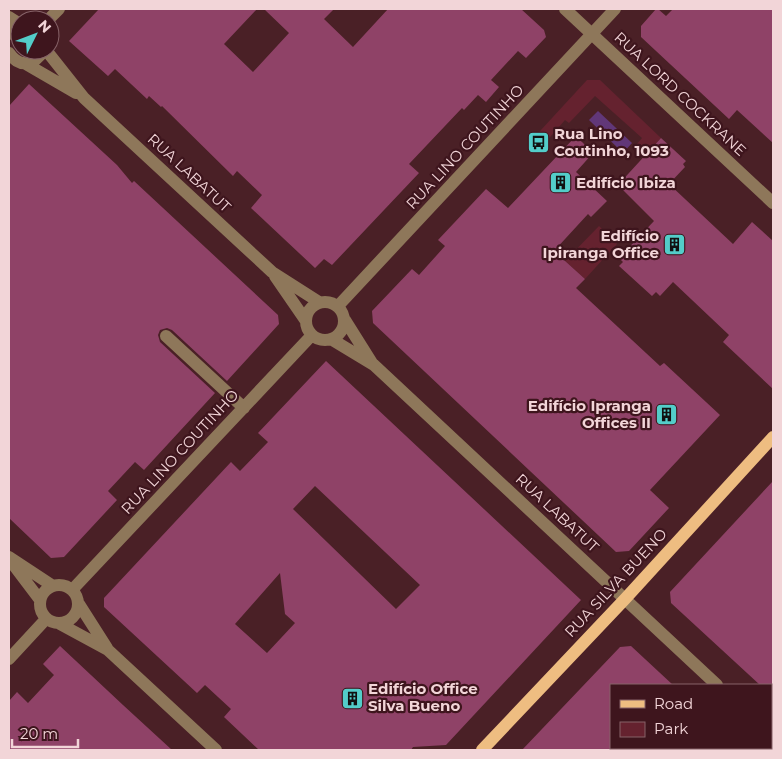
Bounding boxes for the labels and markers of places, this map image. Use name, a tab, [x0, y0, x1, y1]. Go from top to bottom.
place label: Rua Lino Coutinho, 1093	[554, 124, 669, 160]
bus stop icon: Rua Lino Coutinho, 1093	[526, 131, 550, 155]
building icon: Edifício Ibiza	[548, 171, 572, 195]
place label: Edifício Ibiza	[576, 173, 676, 192]
place label: Edifício Ipiranga Office	[543, 226, 659, 262]
building icon: Edifício Ipiranga Office	[663, 233, 687, 257]
place label: Edifício Ipranga Offices II	[528, 396, 651, 432]
building icon: Edifício Ipranga Offices II	[655, 403, 679, 427]
place label: Edifício Office Silva Bueno	[368, 679, 478, 715]
building icon: Edifício Office Silva Bueno	[340, 686, 364, 710]

